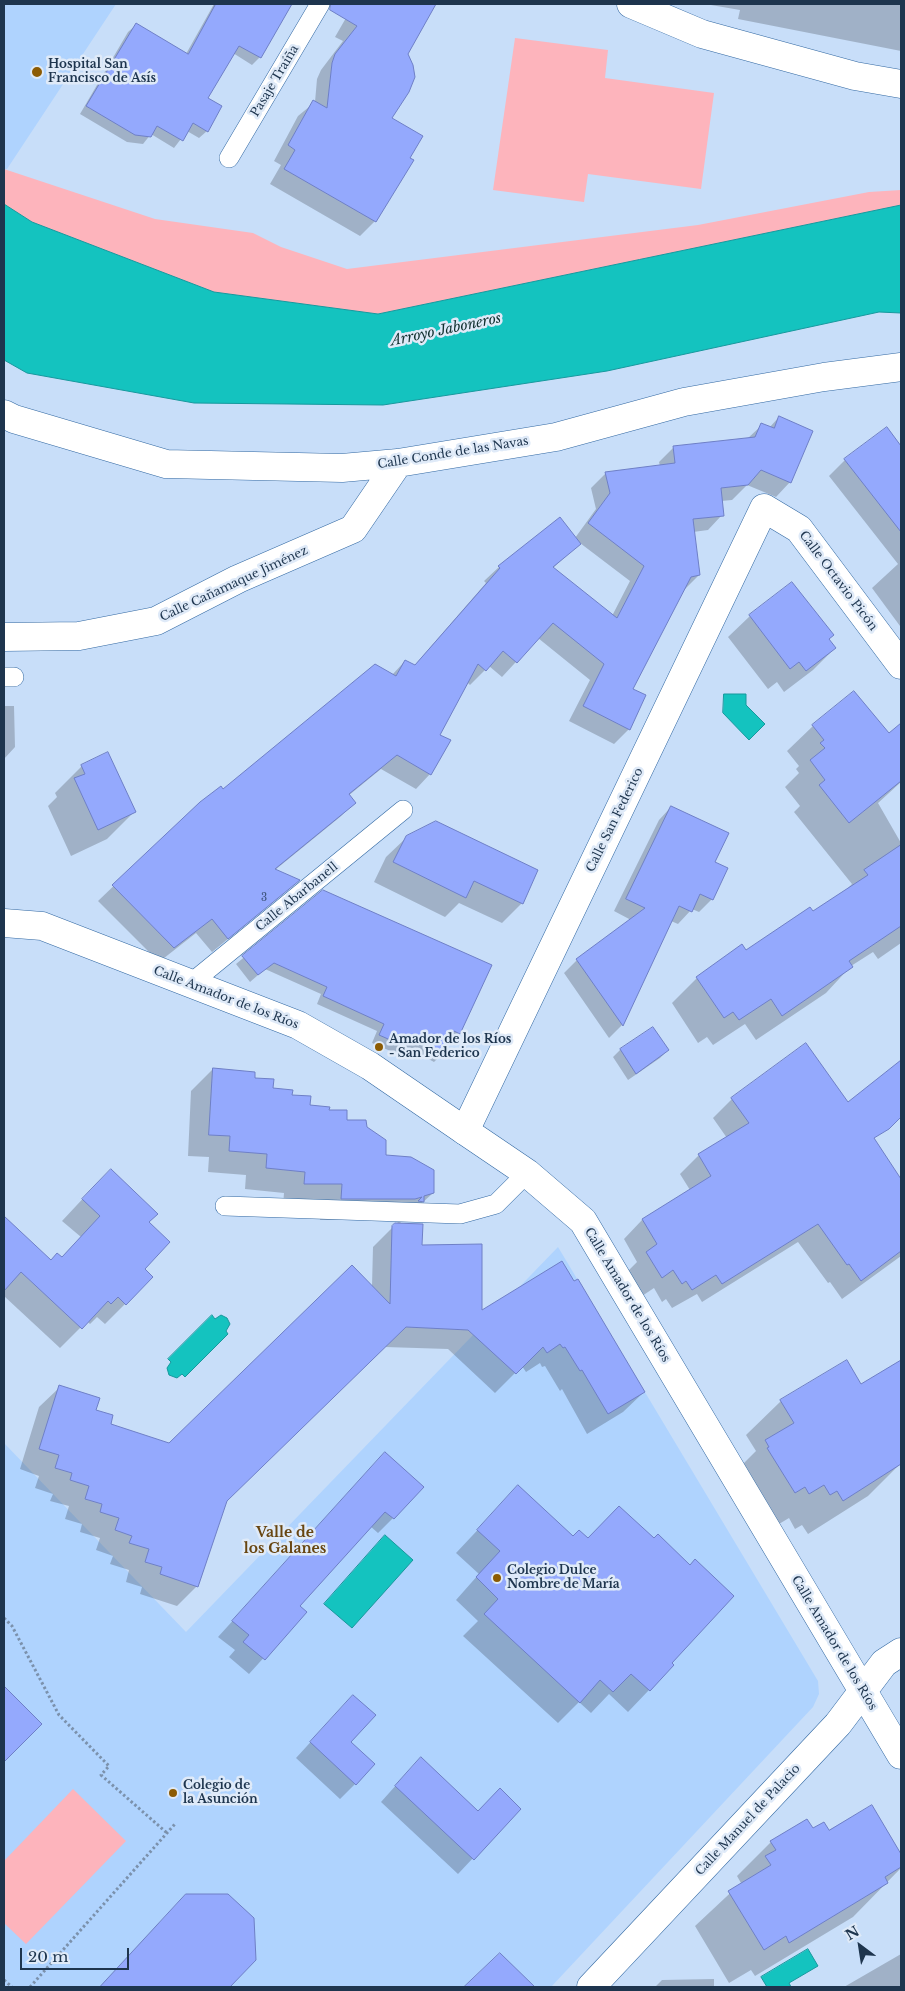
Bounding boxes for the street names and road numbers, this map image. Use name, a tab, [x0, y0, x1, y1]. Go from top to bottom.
street label: Pasaje Traíña	[248, 43, 302, 119]
street label: Calle Conde de las Navas	[377, 434, 529, 472]
street label: Calle Octavio Picón	[796, 528, 880, 634]
street label: Calle Cañamaque Jiménez	[158, 543, 310, 625]
street label: Calle San Federico	[584, 766, 646, 874]
street label: Calle Abarbanell	[253, 860, 341, 934]
street label: Calle Amador de los Ríos	[151, 964, 301, 1032]
street label: Calle Amador de los Ríos	[581, 1225, 673, 1365]
street label: Calle Amador de los Ríos	[788, 1573, 880, 1713]
street label: Calle Manuel de Palacio	[693, 1761, 803, 1879]

